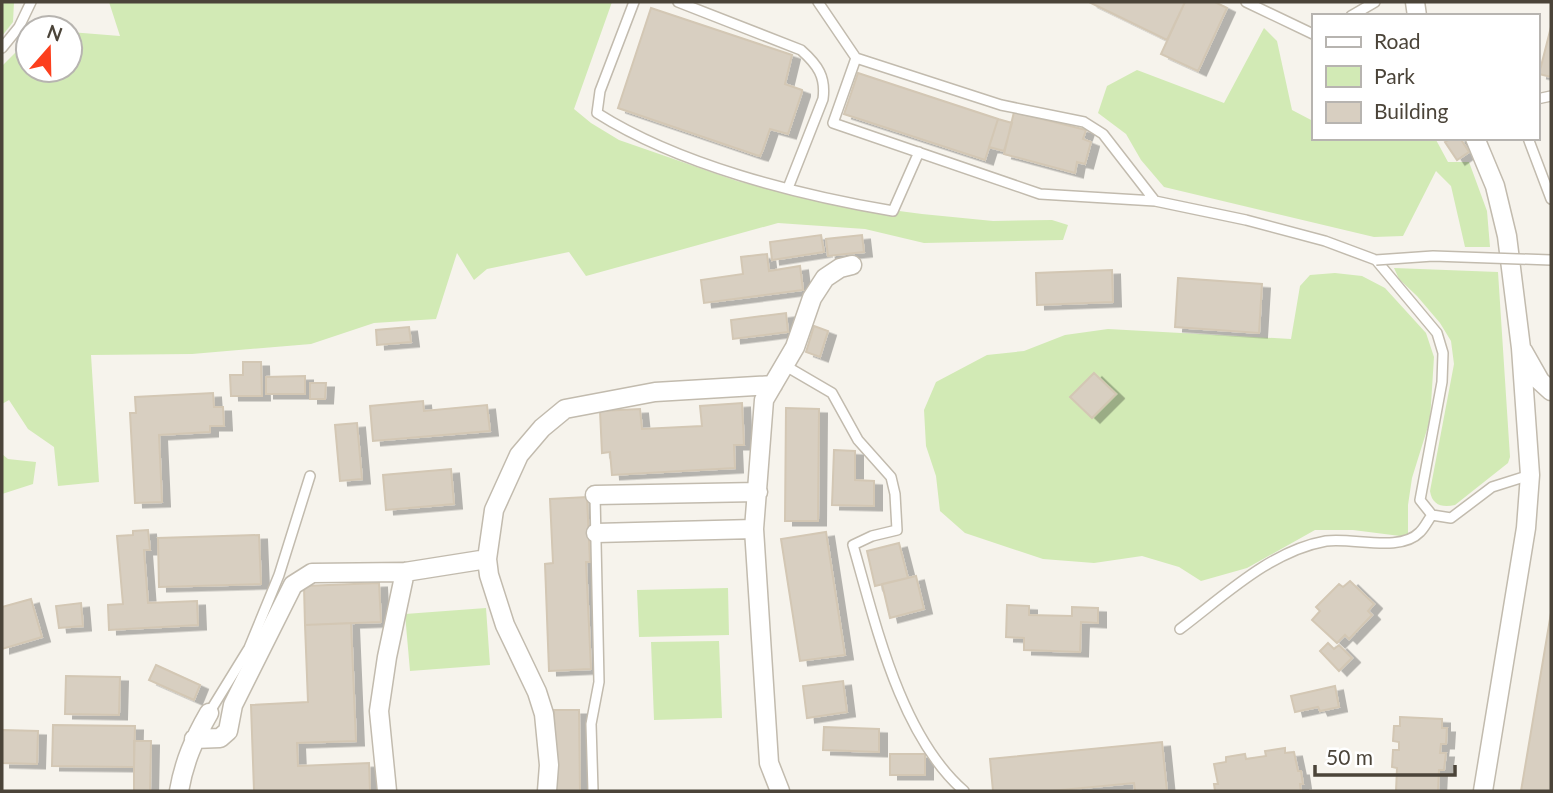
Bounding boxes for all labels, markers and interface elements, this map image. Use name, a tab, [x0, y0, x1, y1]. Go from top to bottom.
north arrow	[14, 14, 84, 84]
legend	[1312, 14, 1539, 140]
text: N	[44, 19, 66, 46]
text: Road	[1374, 28, 1421, 53]
text: Park	[1374, 63, 1415, 88]
text: Building	[1374, 98, 1449, 123]
scale bar	[1315, 734, 1455, 778]
text: 50 m	[1326, 744, 1373, 769]

